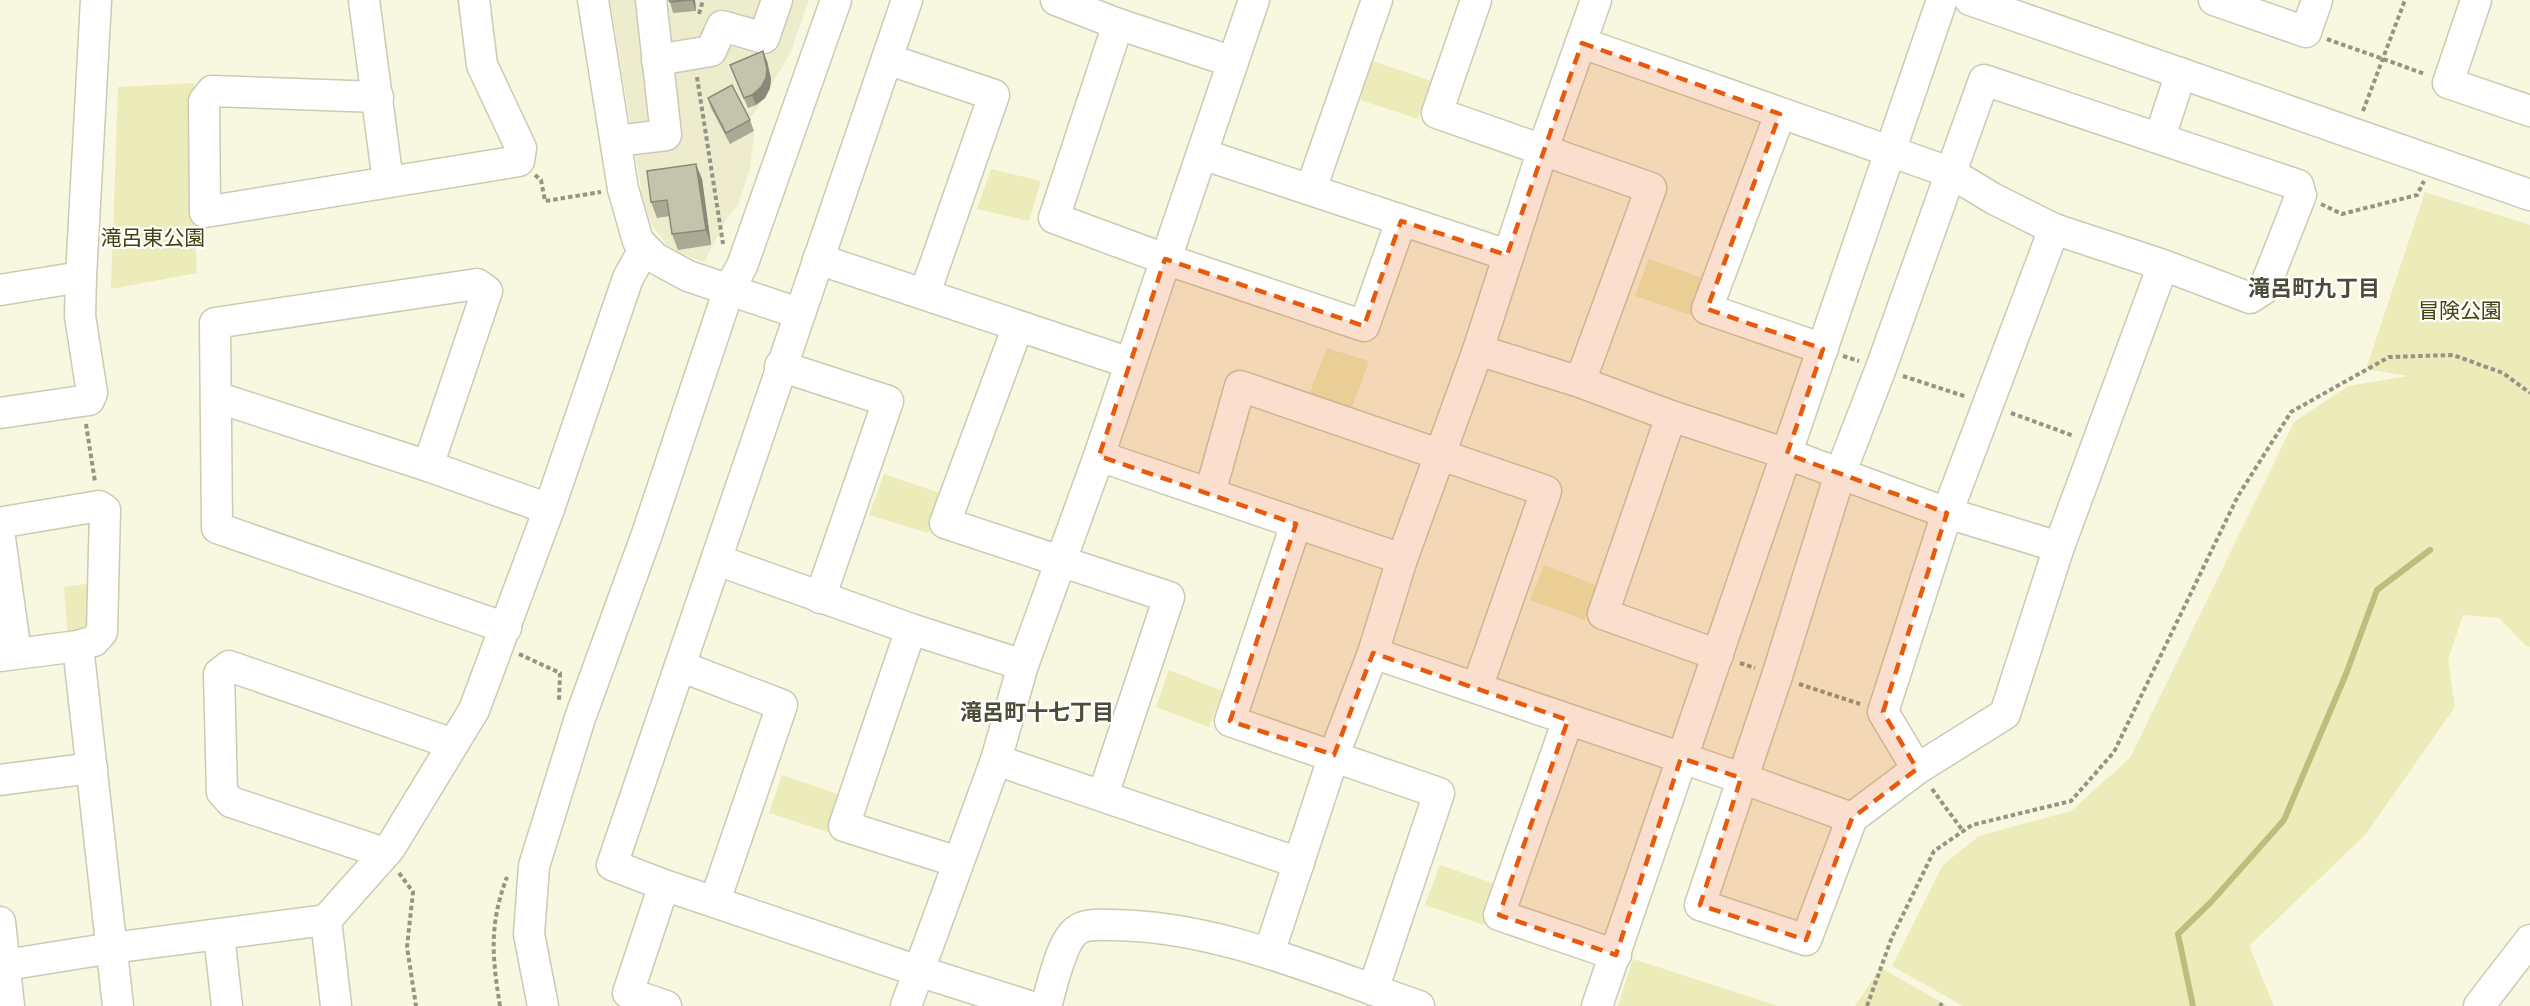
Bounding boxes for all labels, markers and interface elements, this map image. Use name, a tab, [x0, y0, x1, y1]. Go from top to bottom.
park label: 滝呂東公園	[101, 225, 206, 250]
district label: 滝呂町九丁目	[2248, 275, 2380, 301]
park label: 冒険公園	[2418, 298, 2502, 323]
district label: 滝呂町十七丁目	[960, 699, 1114, 725]

